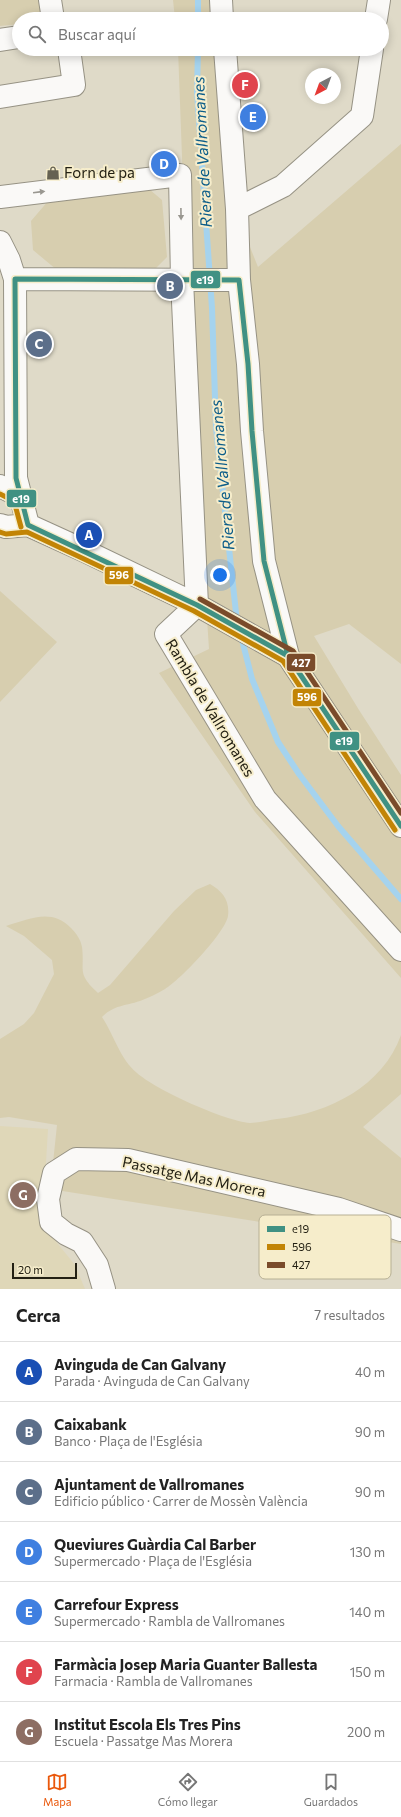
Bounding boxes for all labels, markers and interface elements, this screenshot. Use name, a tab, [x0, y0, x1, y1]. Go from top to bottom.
search box	[12, 12, 389, 56]
icon: search	[26, 23, 48, 45]
text: Buscar aquí	[58, 25, 136, 43]
north arrow	[305, 68, 341, 104]
pin: F	[232, 70, 258, 100]
water label: Riera de Vallromanes	[188, 76, 215, 228]
pin: E	[240, 102, 266, 132]
pin: D	[151, 149, 177, 179]
place label: Forn de pa	[64, 163, 135, 181]
shop icon: Forn de pa	[45, 165, 61, 181]
one-way arrow	[33, 189, 45, 195]
one-way arrow	[177, 208, 184, 220]
line badge: e19	[190, 270, 221, 289]
pin: B	[157, 271, 183, 301]
text: e19	[196, 273, 214, 286]
pin: C	[26, 329, 52, 359]
water label: Riera de Vallromanes	[205, 399, 238, 551]
line badge: e19	[6, 489, 37, 508]
text: e19	[12, 492, 30, 505]
pin: A	[76, 520, 102, 550]
your location	[210, 565, 230, 585]
line badge: 596	[104, 566, 134, 585]
text: 596	[109, 568, 129, 581]
street label: Rambla de Vallromanes	[163, 635, 259, 780]
line badge: 427	[286, 653, 316, 672]
text: 427	[292, 656, 310, 669]
line badge: 596	[292, 688, 322, 707]
text: 596	[297, 690, 317, 703]
line badge: e19	[329, 731, 360, 751]
text: e19	[335, 734, 353, 747]
street label: Passatge Mas Morera	[121, 1152, 267, 1200]
pin: G	[10, 1180, 36, 1210]
legend	[259, 1215, 391, 1279]
text: e19	[292, 1222, 310, 1235]
text: 596	[292, 1240, 312, 1253]
text: 427	[292, 1258, 311, 1271]
scale bar	[12, 1261, 77, 1280]
text: 20 m	[18, 1263, 43, 1276]
text: Cerca	[16, 1305, 61, 1326]
text: 7 resultados	[314, 1307, 385, 1323]
text: Avinguda de Can Galvany	[54, 1355, 226, 1373]
text: A	[24, 1364, 34, 1380]
text: 40 m	[355, 1364, 385, 1380]
text: Parada · Avinguda de Can Galvany	[54, 1373, 250, 1389]
text: Caixabank	[54, 1415, 127, 1433]
text: B	[25, 1424, 33, 1440]
text: 90 m	[355, 1424, 385, 1440]
text: Banco · Plaça de l'Església	[54, 1433, 203, 1449]
text: Ajuntament de Vallromanes	[54, 1475, 244, 1493]
text: C	[25, 1484, 33, 1500]
text: 90 m	[355, 1484, 385, 1500]
text: Edificio público · Carrer de Mossèn València	[54, 1493, 308, 1509]
text: Queviures Guàrdia Cal Barber	[54, 1535, 256, 1553]
text: D	[24, 1544, 34, 1560]
text: 130 m	[350, 1544, 385, 1560]
text: Supermercado · Plaça de l'Església	[54, 1553, 252, 1569]
text: Carrefour Express	[54, 1595, 179, 1613]
text: E	[25, 1604, 33, 1620]
text: 140 m	[349, 1604, 385, 1620]
text: Supermercado · Rambla de Vallromanes	[54, 1613, 285, 1629]
text: Farmàcia Josep Maria Guanter Ballesta	[54, 1655, 318, 1673]
text: F	[25, 1664, 33, 1680]
text: 150 m	[350, 1664, 385, 1680]
text: Farmacia · Rambla de Vallromanes	[54, 1673, 253, 1689]
text: Institut Escola Els Tres Pins	[54, 1715, 241, 1733]
text: G	[24, 1724, 34, 1740]
text: 200 m	[347, 1724, 385, 1740]
text: Escuela · Passatge Mas Morera	[54, 1733, 233, 1749]
tab: Mapa	[43, 1771, 72, 1808]
tab: Cómo llegar	[158, 1771, 218, 1808]
tab: Guardados	[304, 1771, 358, 1808]

